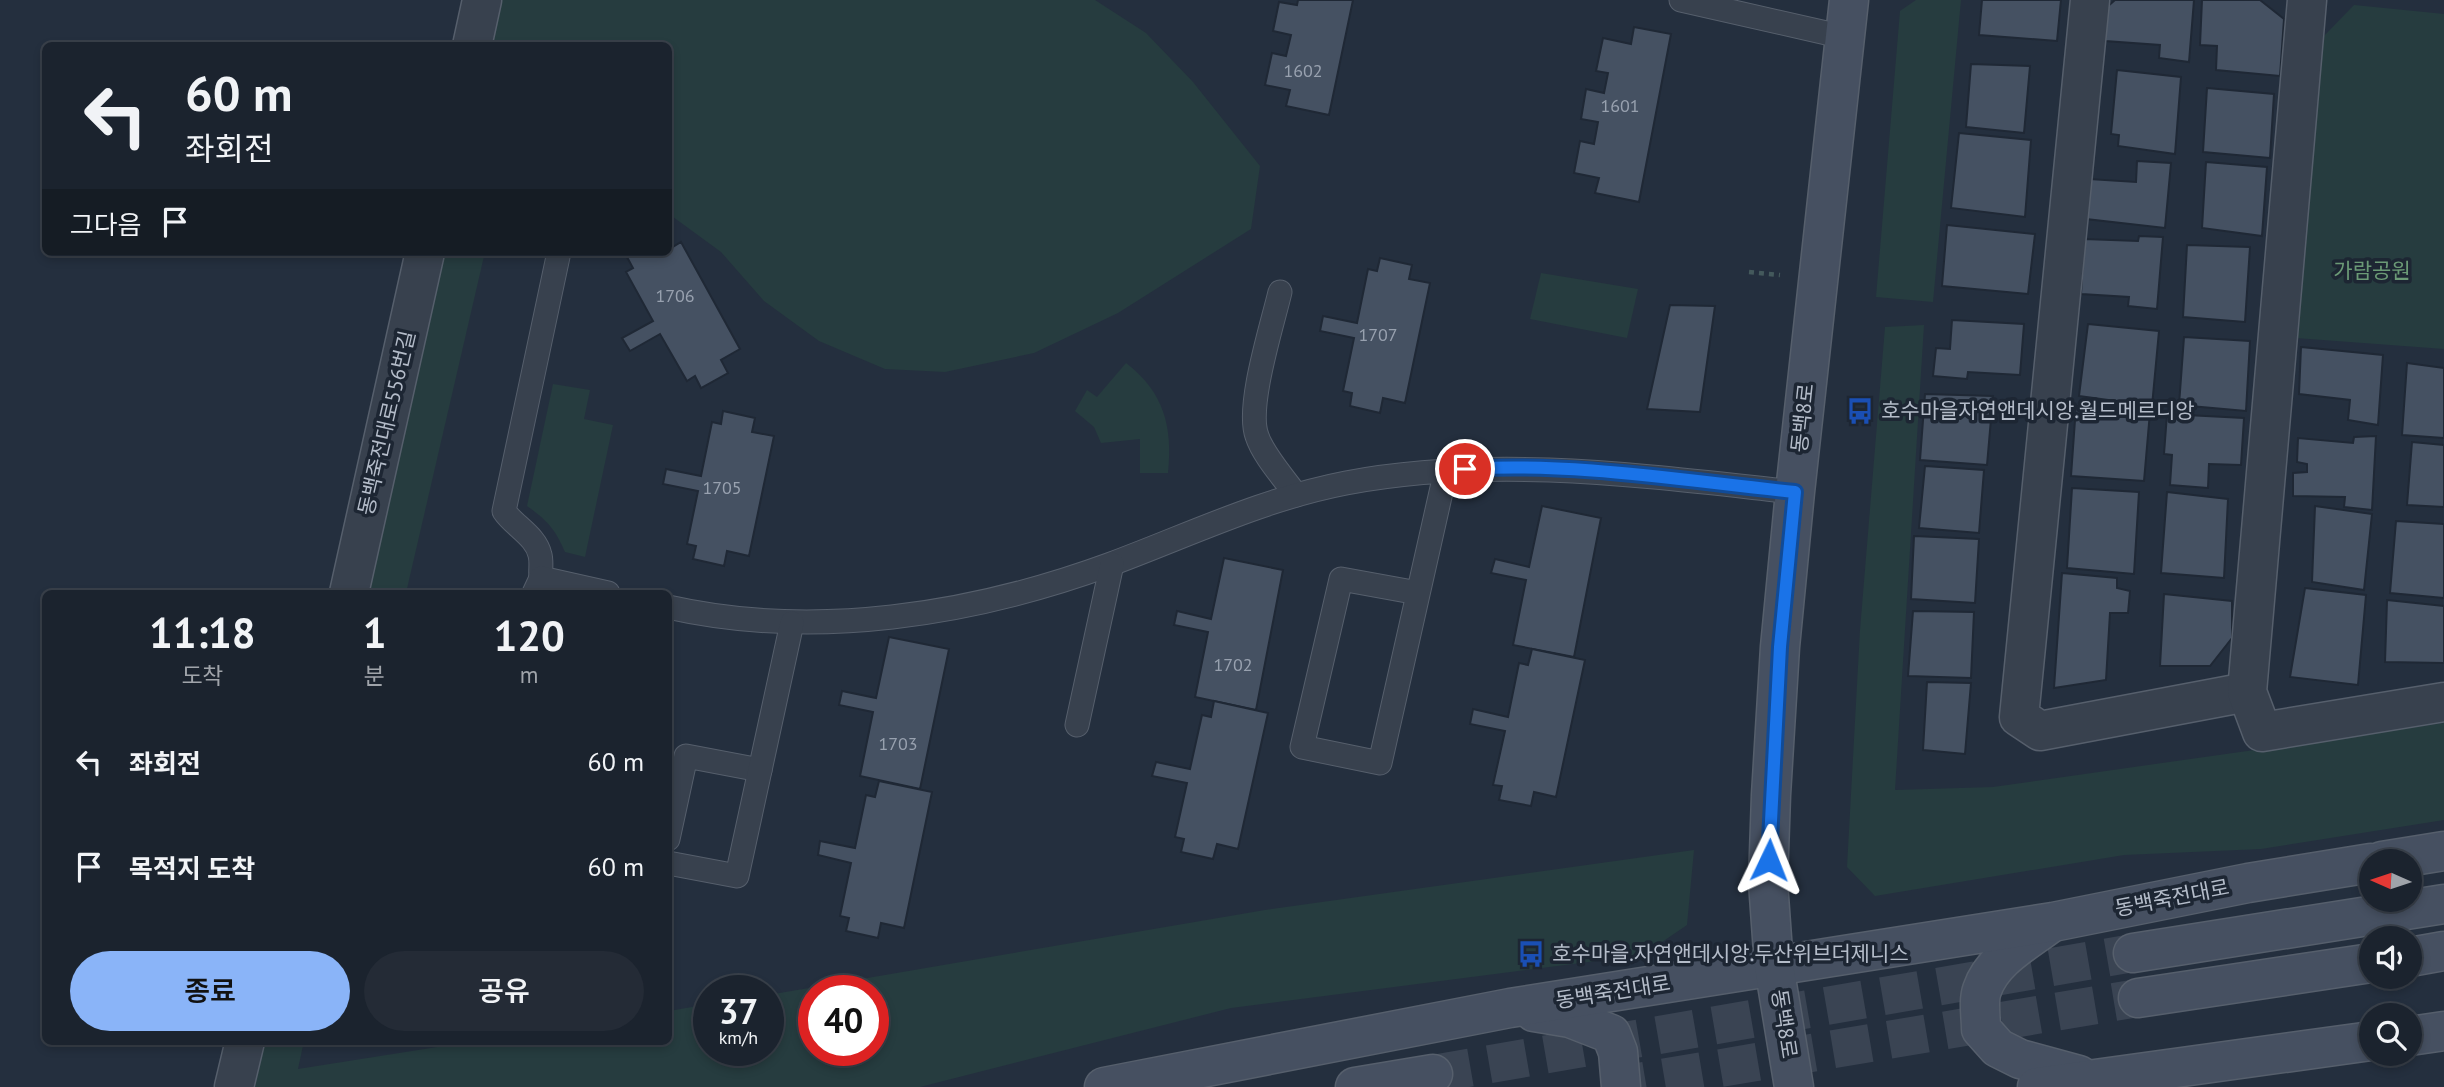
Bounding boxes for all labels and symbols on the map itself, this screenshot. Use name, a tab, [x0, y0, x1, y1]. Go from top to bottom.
house number: 1602	[1283, 59, 1323, 82]
house number: 1601	[1600, 94, 1640, 117]
park label: 가람공원	[2333, 257, 2411, 284]
house number: 1706	[655, 284, 695, 307]
house number: 1707	[1358, 323, 1398, 346]
street label: 동백죽전대로556번길	[352, 328, 421, 518]
street label: 동백8로	[1785, 382, 1820, 454]
bus stop icon: 호수마을자연앤데시앙.월드메르디앙	[1845, 396, 1875, 426]
place label: 호수마을자연앤데시앙.월드메르디앙	[1881, 397, 2195, 424]
pin	[1435, 439, 1495, 499]
house number: 1705	[702, 476, 742, 499]
house number: 1702	[1213, 653, 1253, 676]
house number: 1703	[878, 732, 918, 755]
position arrow	[1732, 823, 1806, 897]
north arrow	[2359, 849, 2422, 912]
street label: 동백죽전대로	[2112, 873, 2231, 922]
bus stop icon: 호수마을.자연앤데시앙.두산위브더제니스	[1516, 939, 1546, 969]
place label: 호수마을.자연앤데시앙.두산위브더제니스	[1552, 940, 1909, 967]
street label: 동백죽전대로	[1554, 969, 1672, 1014]
speed limit sign: 40	[798, 975, 889, 1066]
street label: 동백8로	[1766, 988, 1803, 1060]

